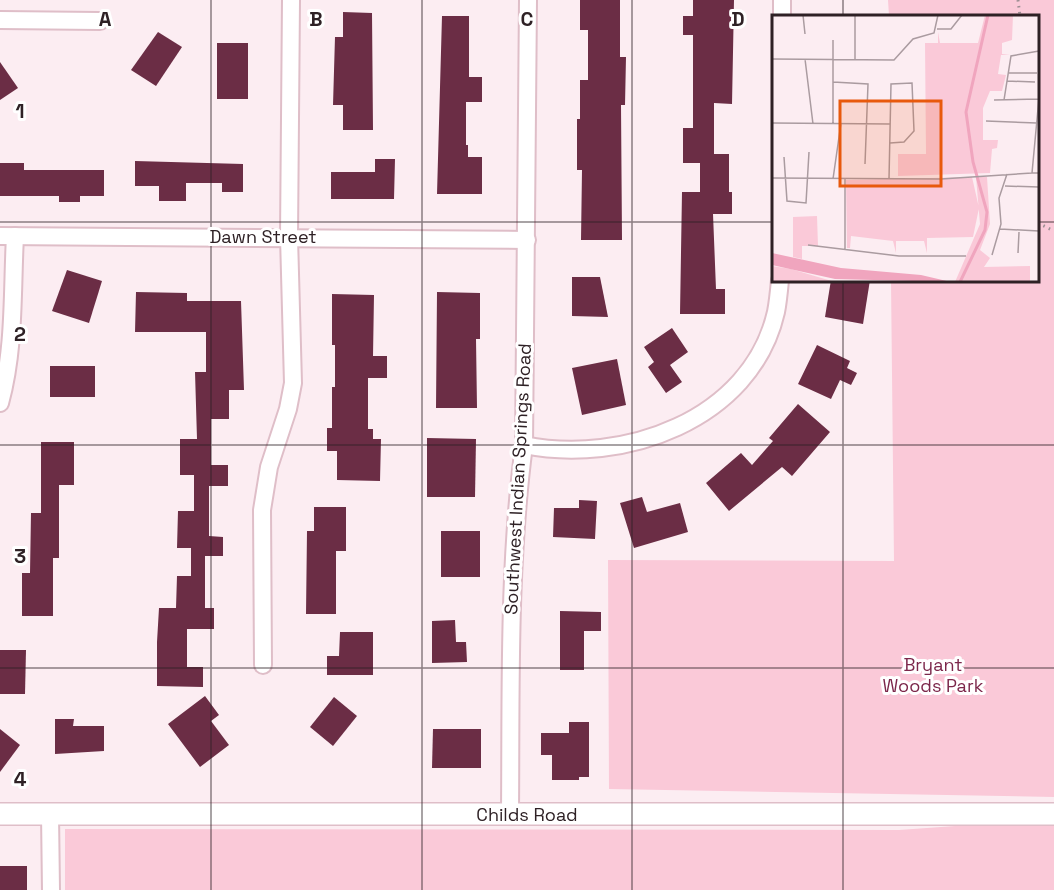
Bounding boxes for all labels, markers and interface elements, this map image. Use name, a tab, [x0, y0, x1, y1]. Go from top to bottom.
text: A	[99, 6, 112, 32]
text: B	[309, 6, 323, 32]
text: C	[521, 6, 534, 32]
text: D	[731, 6, 745, 32]
inset map	[772, 15, 1039, 282]
text: 1	[15, 98, 25, 124]
street label: Dawn Street	[209, 225, 317, 248]
text: 2	[14, 321, 26, 347]
street label: Southwest Indian Springs Road	[499, 343, 536, 615]
text: 3	[14, 543, 26, 569]
park label: Bryant Woods Park	[883, 653, 984, 697]
text: 4	[14, 766, 27, 792]
street label: Childs Road	[476, 803, 578, 826]

